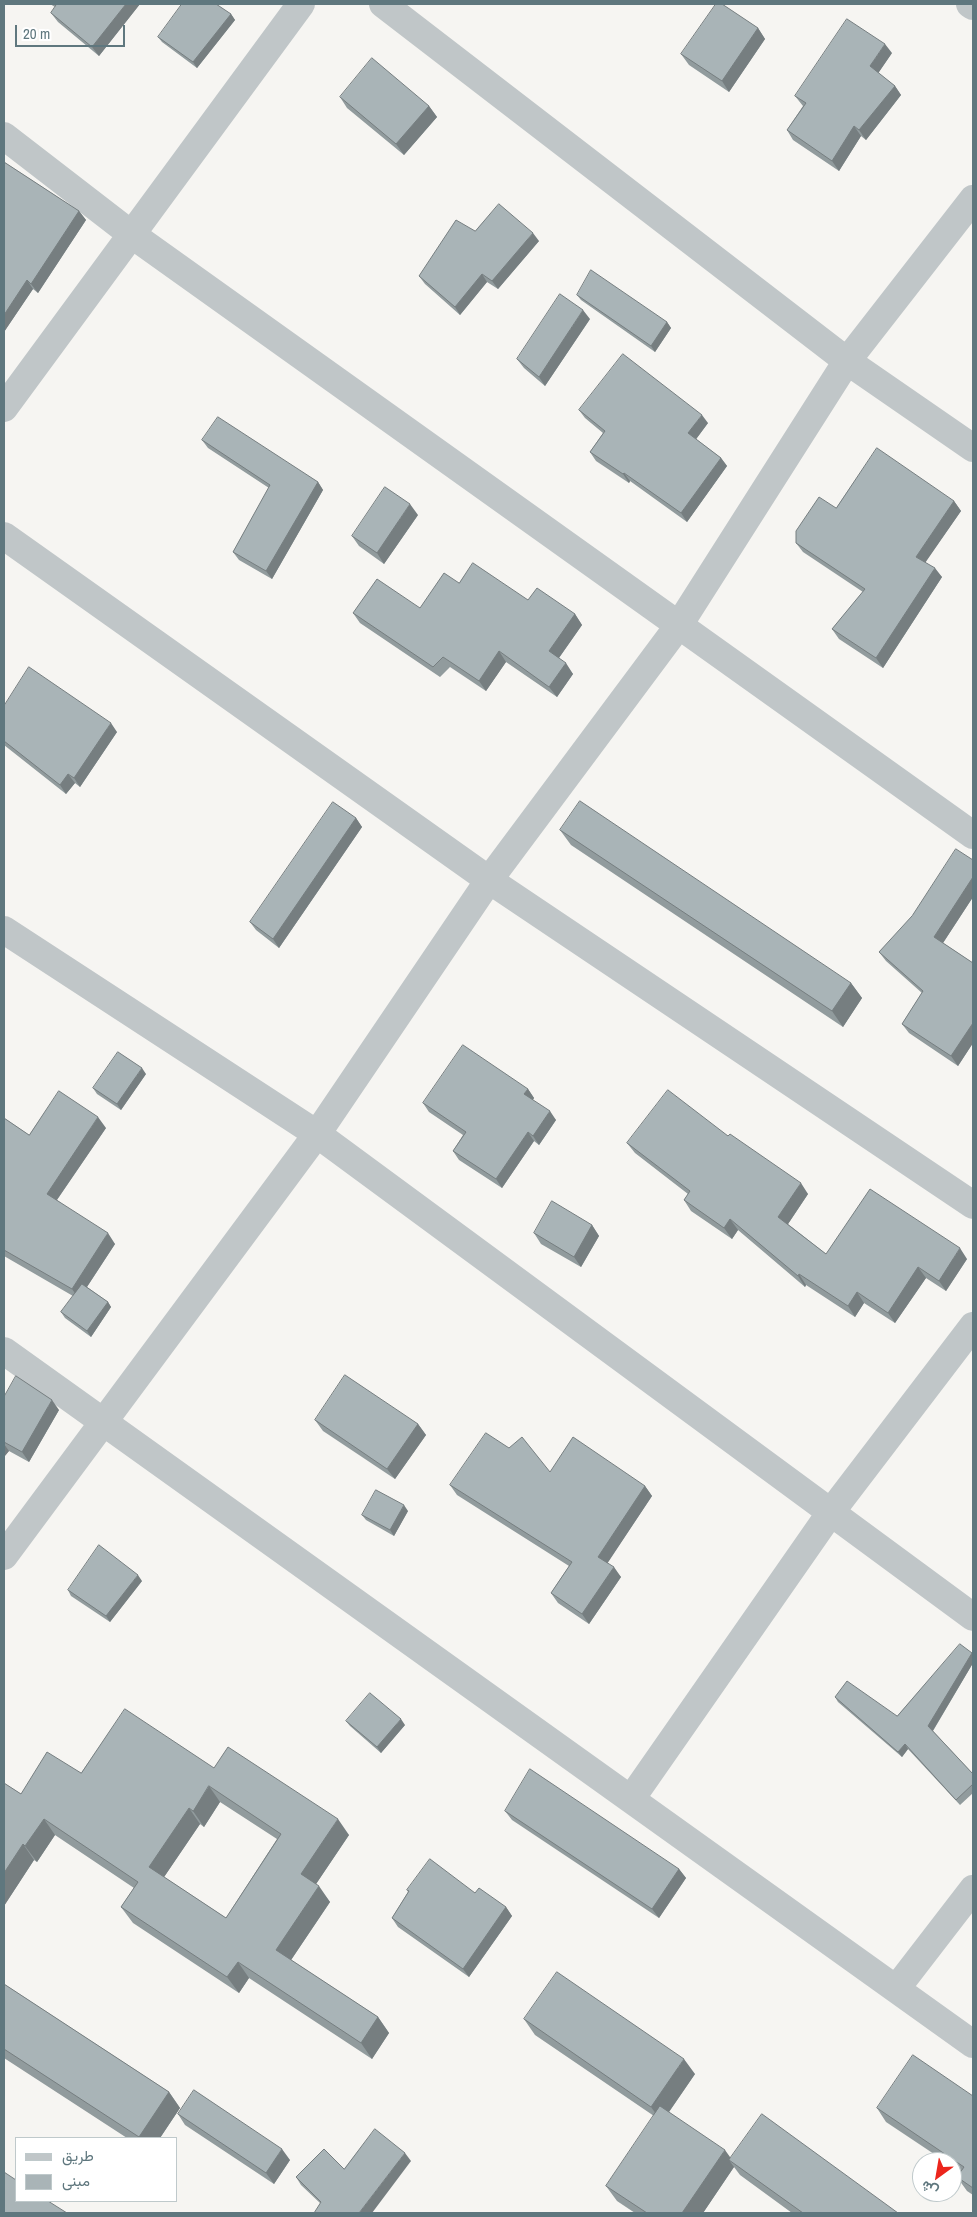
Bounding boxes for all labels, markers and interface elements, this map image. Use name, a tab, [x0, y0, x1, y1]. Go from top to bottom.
scale bar	[18, 15, 128, 47]
text: 20 m	[23, 23, 50, 44]
legend	[15, 2137, 178, 2202]
text: طريق	[62, 2145, 94, 2166]
north arrow	[912, 2152, 962, 2202]
text: مبنى	[62, 2170, 90, 2191]
text: ش	[918, 2177, 941, 2201]

